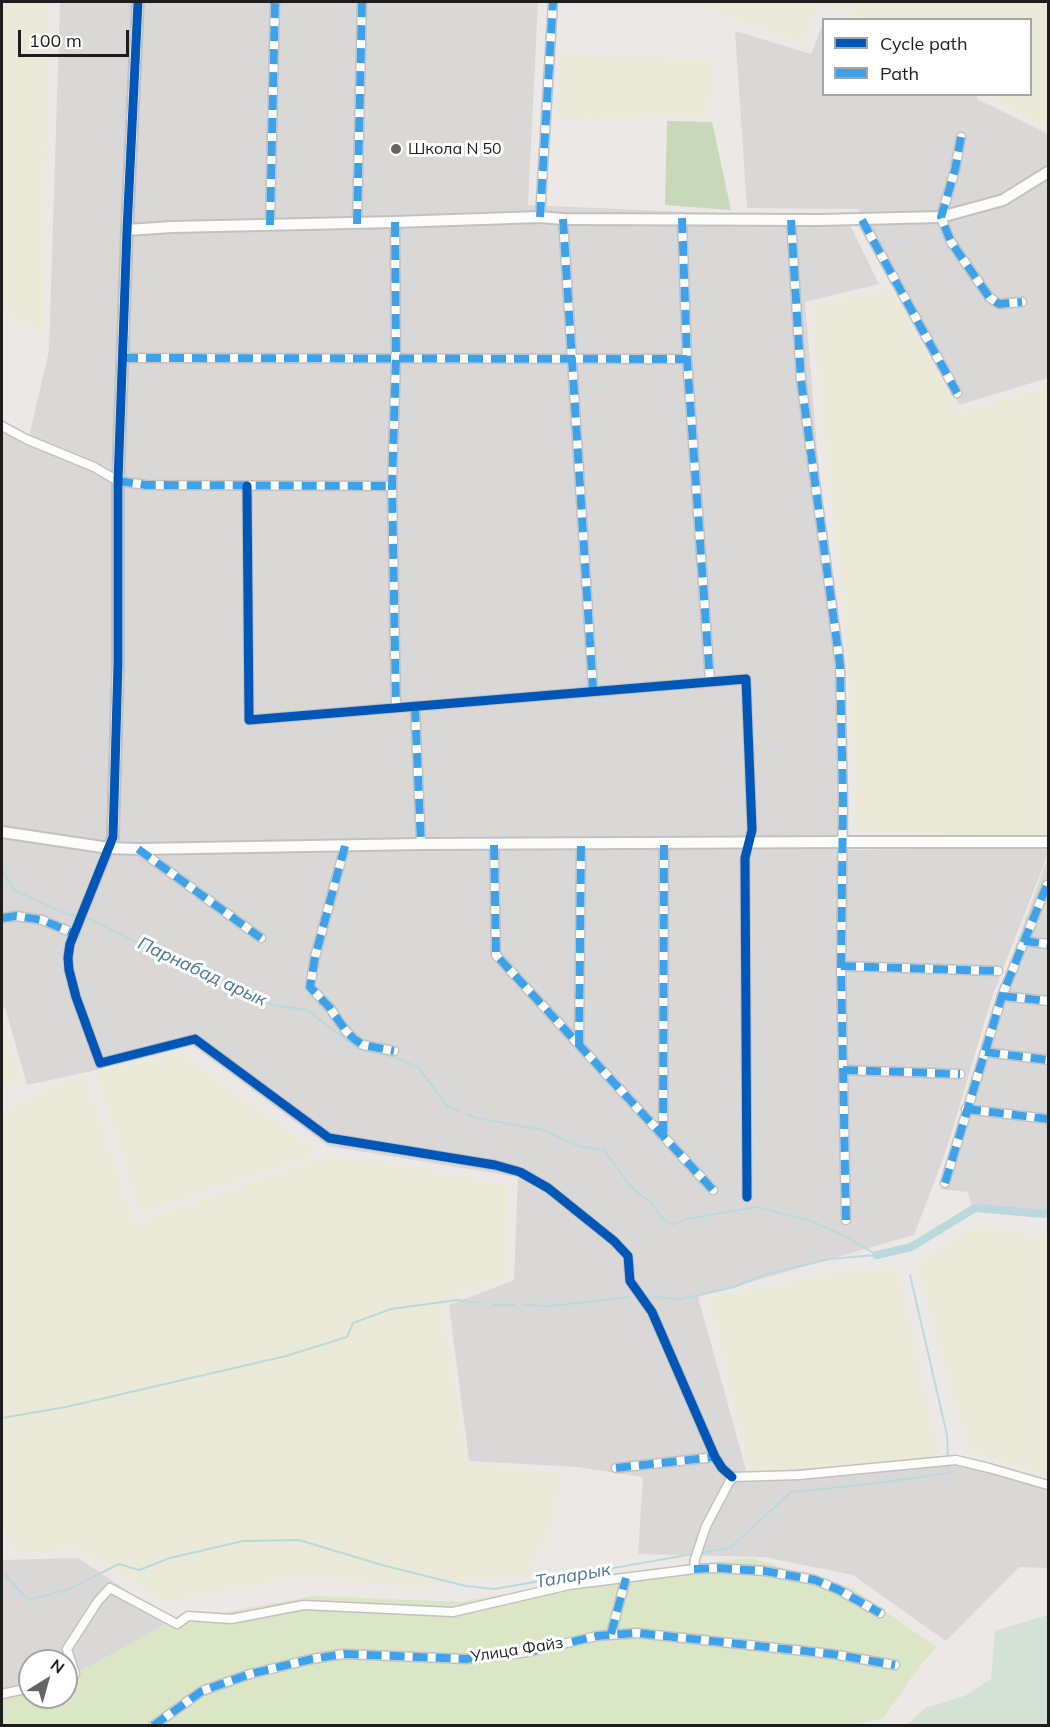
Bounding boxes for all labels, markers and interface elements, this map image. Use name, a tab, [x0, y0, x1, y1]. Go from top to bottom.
scale bar	[21, 18, 132, 56]
legend	[822, 18, 1032, 96]
text: 100 m	[29, 29, 82, 52]
text: Cycle path	[880, 32, 967, 55]
text: Path	[880, 62, 919, 85]
place label: Школа N 50	[408, 139, 502, 159]
marker: Школа N 50	[389, 142, 403, 156]
water label: Парнабад арык	[134, 933, 270, 1011]
water label: Таларык	[534, 1559, 612, 1593]
street label: Улица Файз	[469, 1633, 565, 1667]
north arrow	[18, 1649, 78, 1709]
text: N	[47, 1655, 68, 1678]

